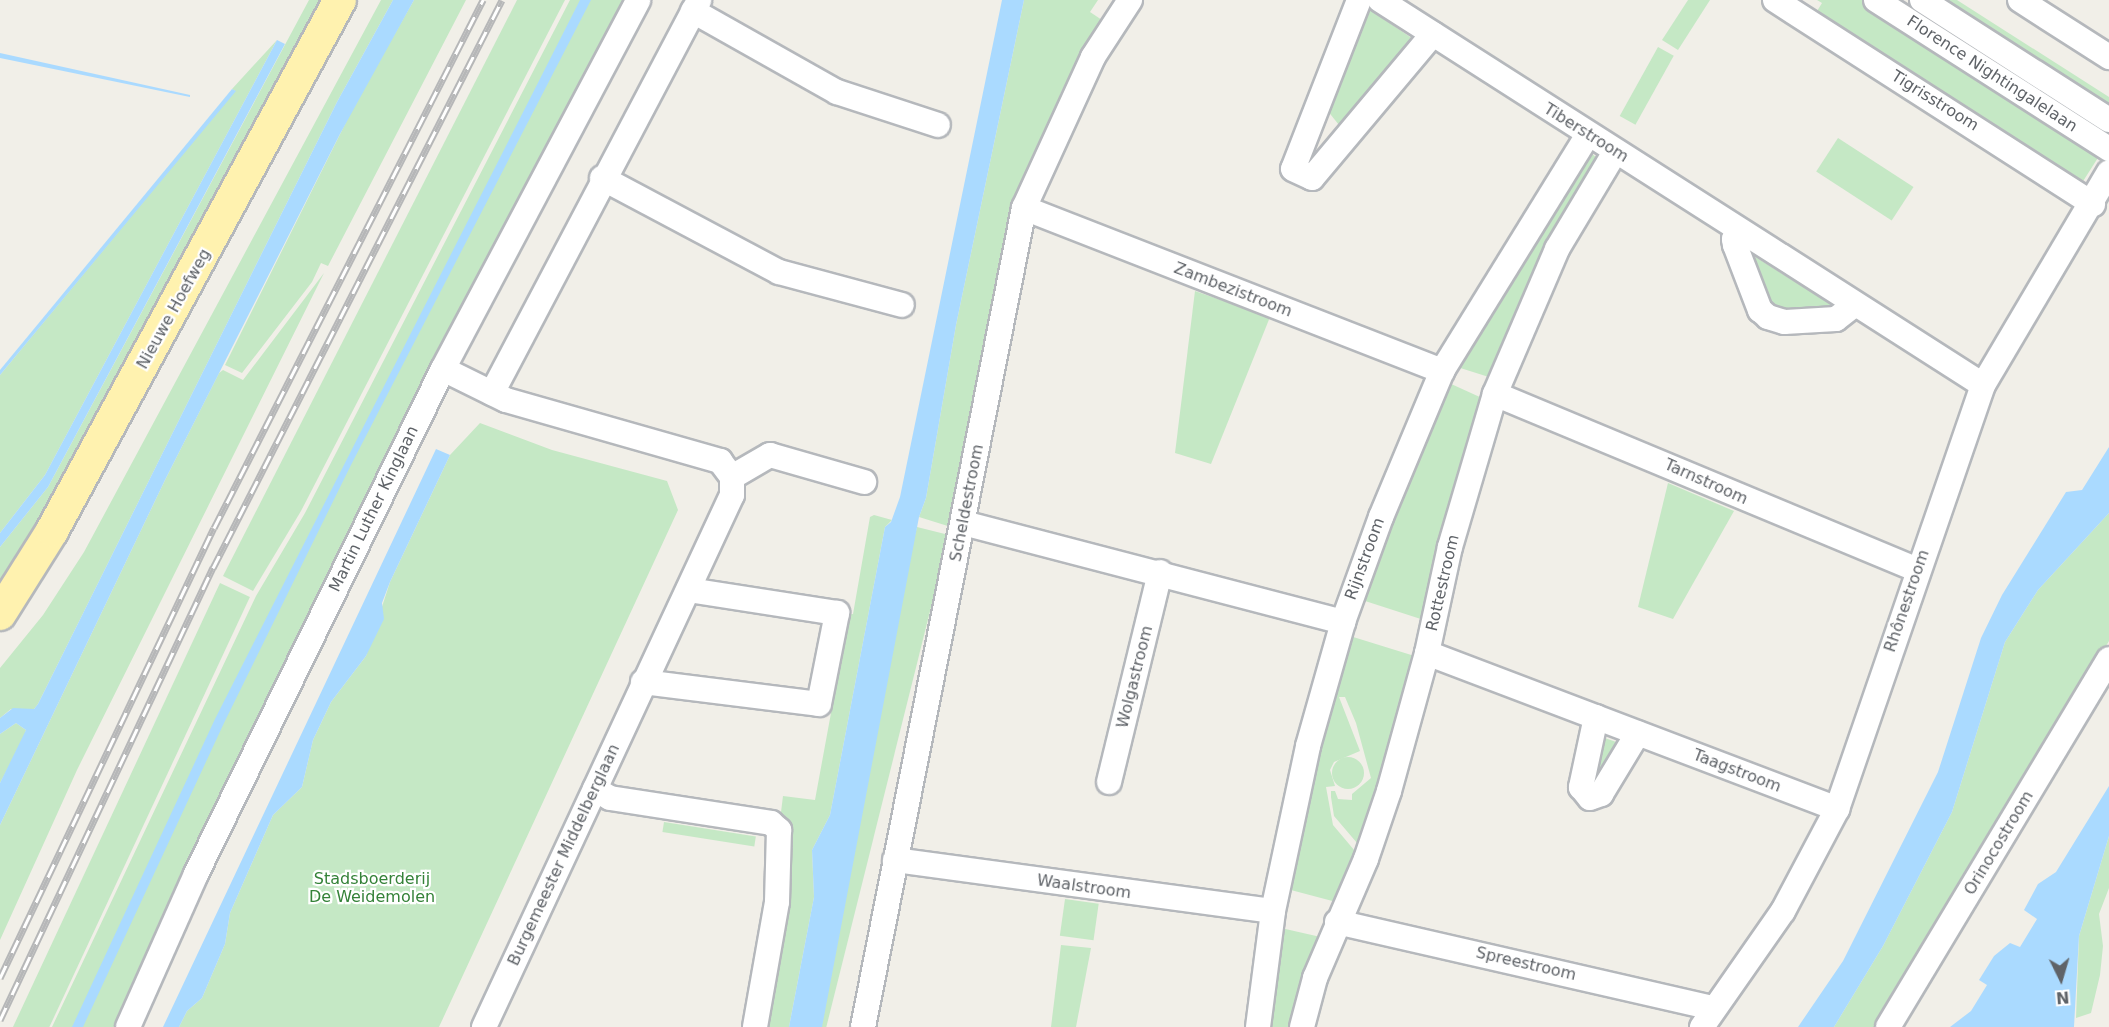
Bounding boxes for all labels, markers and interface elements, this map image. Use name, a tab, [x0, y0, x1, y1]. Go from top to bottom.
street label: Florence Nightingalelaan	[1903, 12, 2081, 136]
street label: Tigrisstroom	[1888, 67, 1982, 135]
street label: Tiberstroom	[1540, 99, 1632, 167]
street label: Nieuwe Hoefweg	[133, 246, 215, 372]
street label: Zambezistroom	[1171, 259, 1295, 321]
street label: Martin Luther Kinglaan	[325, 423, 423, 595]
street label: Scheldestroom	[946, 443, 988, 563]
street label: Tarnstroom	[1661, 455, 1751, 509]
street label: Rijnstroom	[1341, 515, 1389, 603]
street label: Rottestroom	[1423, 533, 1463, 633]
street label: Rhônestroom	[1881, 547, 1933, 655]
street label: Wolgastroom	[1113, 624, 1157, 730]
street label: Burgemeester Middelberglaan	[504, 741, 624, 969]
street label: Taagstroom	[1690, 745, 1784, 797]
street label: Orinocostroom	[1960, 787, 2038, 899]
park label: Stadsboerderij De Weidemolen	[309, 869, 435, 907]
street label: Waalstroom	[1036, 871, 1132, 903]
street label: Spreestroom	[1474, 943, 1578, 985]
north arrow	[2031, 949, 2091, 1009]
text: N	[2055, 987, 2070, 1007]

